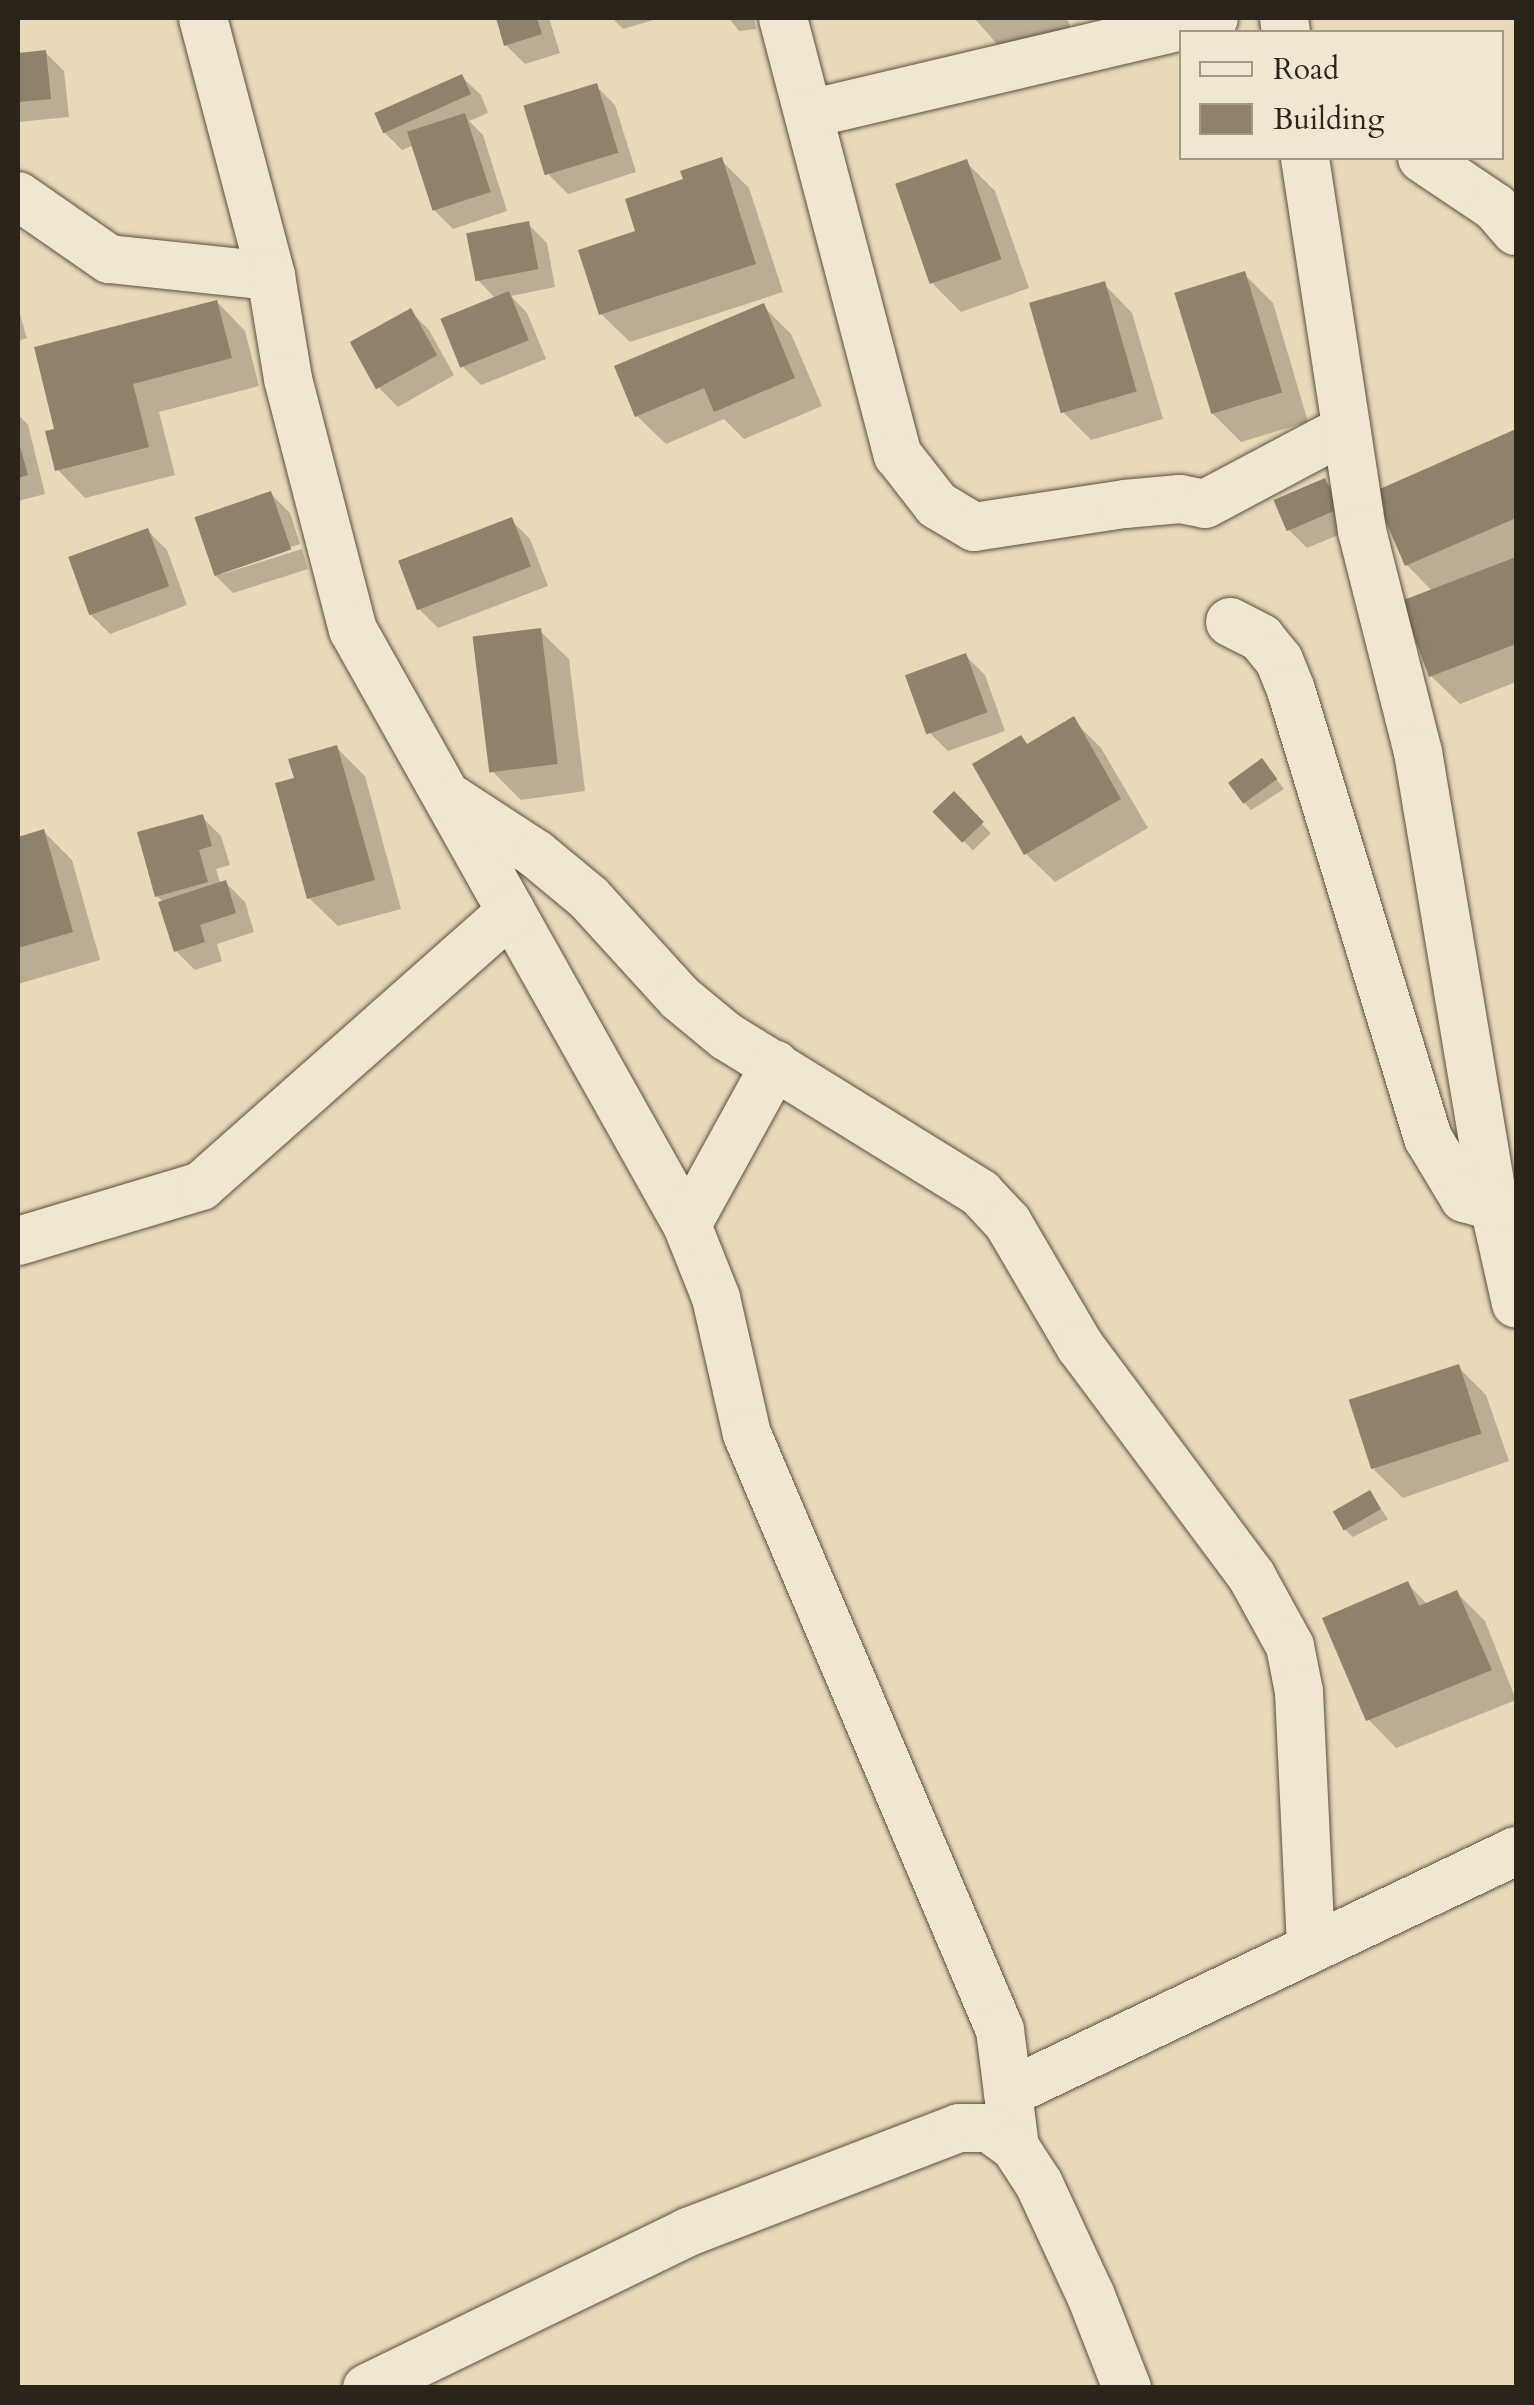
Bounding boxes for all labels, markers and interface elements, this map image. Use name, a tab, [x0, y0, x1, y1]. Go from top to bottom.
legend	[1179, 30, 1504, 160]
text: Road	[1273, 49, 1339, 90]
text: Building	[1273, 99, 1384, 140]

